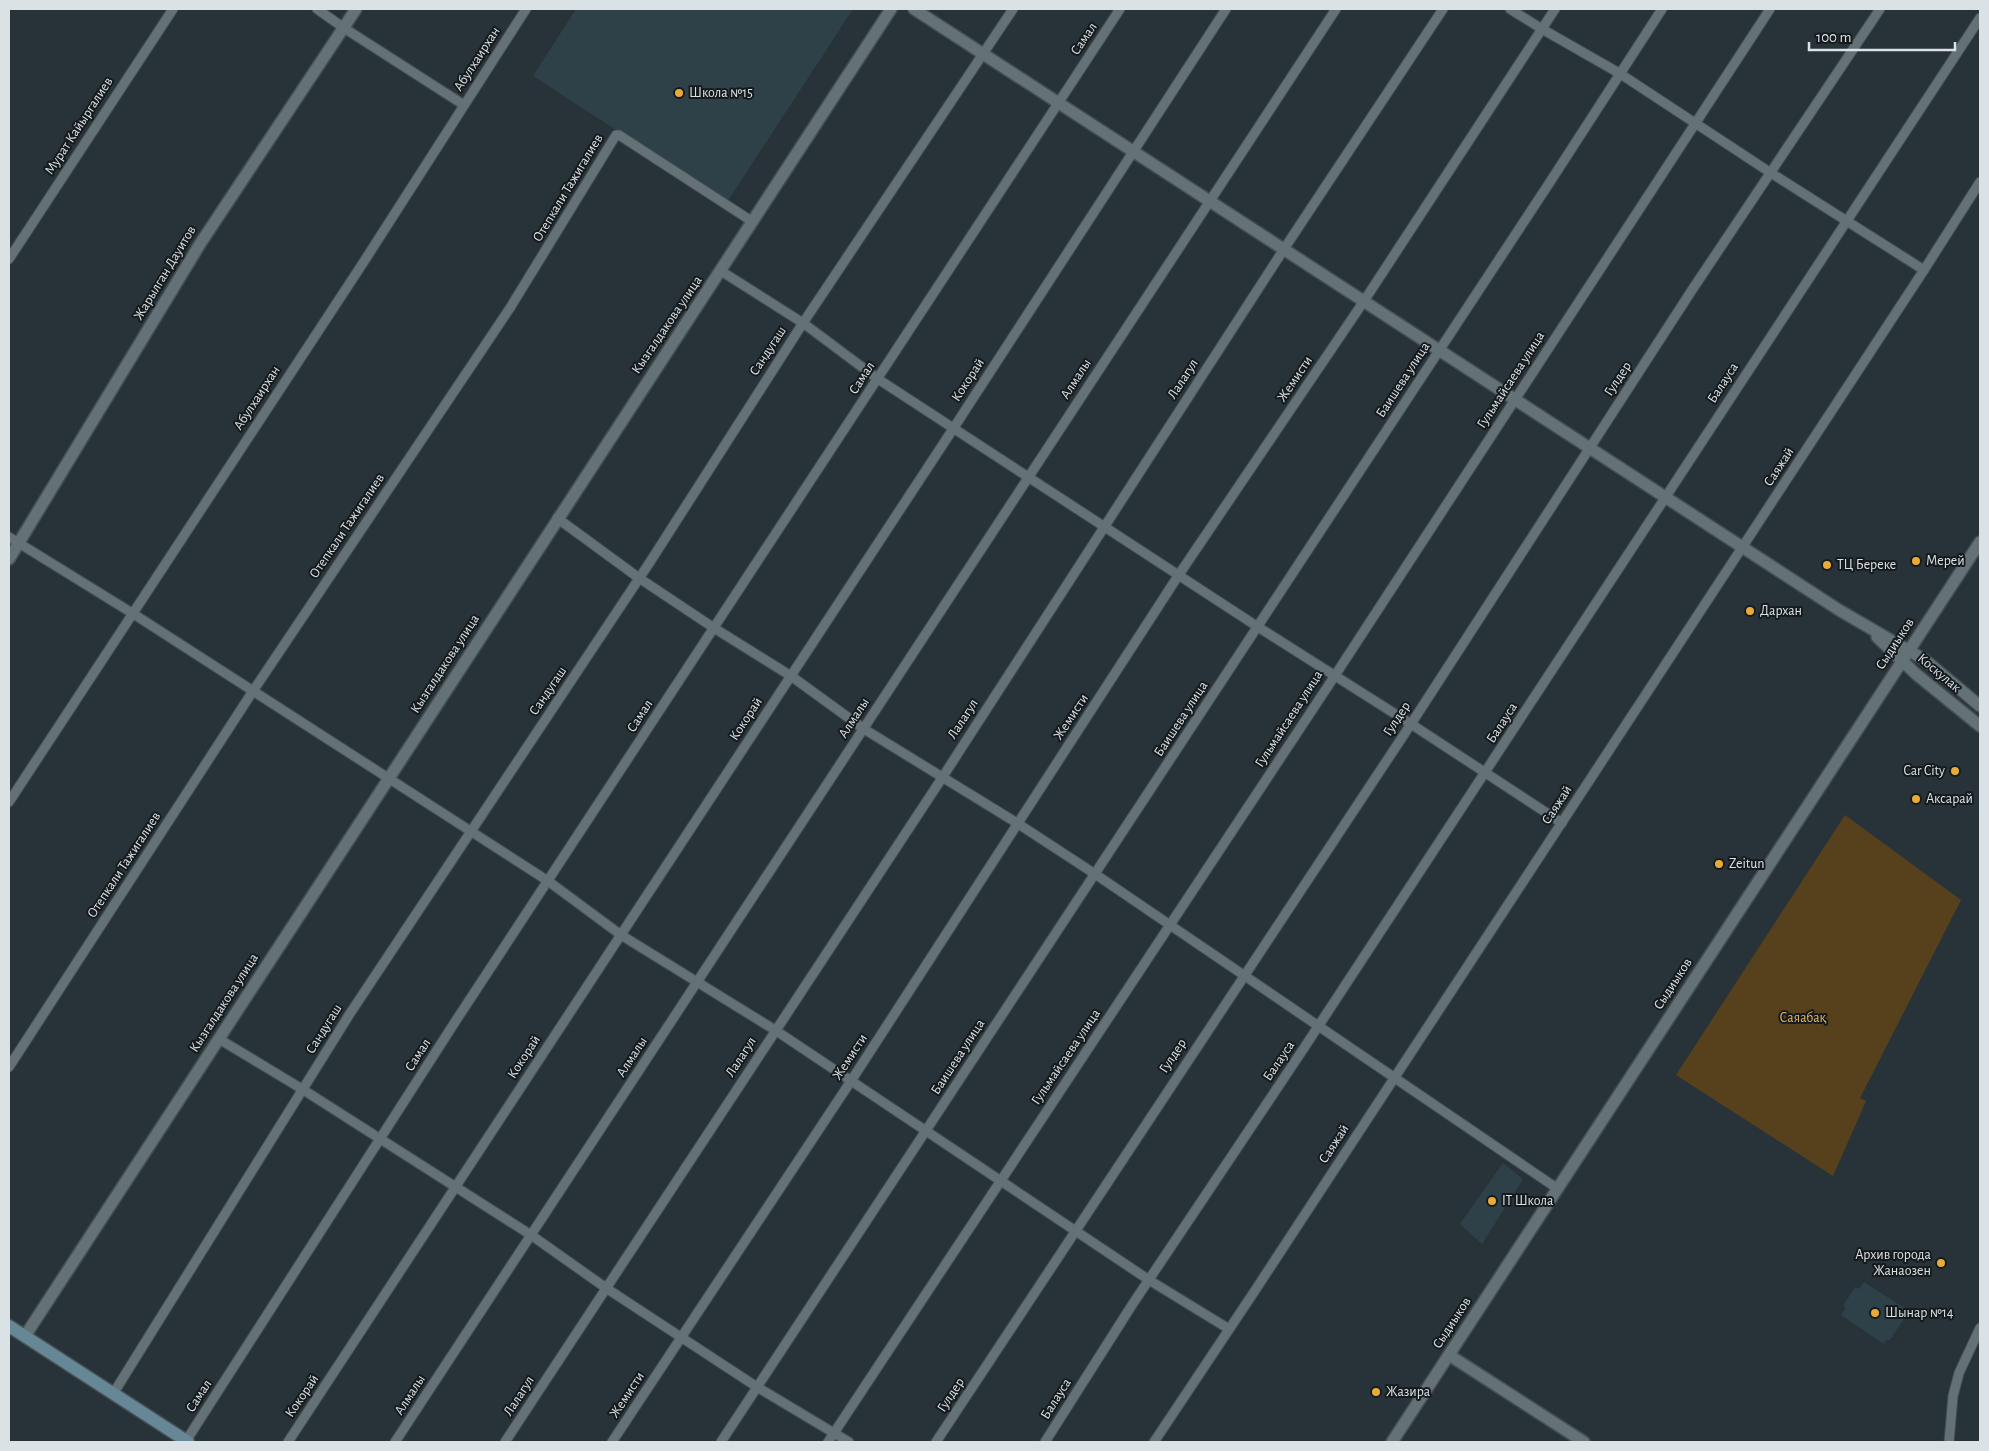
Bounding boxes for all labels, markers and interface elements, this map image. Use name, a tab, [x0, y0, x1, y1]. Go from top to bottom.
street label: Самал	[1068, 20, 1100, 58]
scale bar	[1809, 20, 1955, 52]
street label: Абулхаирхан	[451, 24, 503, 94]
text: 100 m	[1816, 30, 1851, 45]
street label: Мурат Кайыргалиев	[42, 75, 116, 177]
place label: Школа №15	[689, 86, 753, 100]
marker: Школа №15	[673, 87, 685, 99]
street label: Отепкали Тажигалиев	[530, 132, 606, 244]
street label: Жарылган Дауитов	[131, 223, 199, 323]
street label: Кызгалдакова улица	[629, 273, 705, 376]
street label: Сандугаш	[747, 324, 789, 378]
street label: Гульмайсаева улица	[1475, 329, 1548, 431]
street label: Баишева улица	[1374, 339, 1433, 420]
street label: Жемисти	[1275, 354, 1315, 404]
street label: Кокорай	[949, 356, 987, 404]
street label: Алмалы	[1058, 356, 1094, 402]
street label: Лалагул	[1165, 357, 1201, 401]
street label: Самал	[846, 359, 878, 397]
street label: Гулдер	[1602, 359, 1634, 399]
street label: Балауса	[1705, 360, 1741, 406]
street label: Абулхаирхан	[231, 363, 283, 433]
street label: Саяжай	[1761, 445, 1797, 489]
street label: Отепкали Тажигалиев	[307, 471, 387, 581]
place label: Мерей	[1926, 554, 1965, 568]
marker: Мерей	[1910, 555, 1922, 567]
place label: ТЦ Береке	[1837, 558, 1896, 572]
marker: ТЦ Береке	[1821, 559, 1833, 571]
place label: Дархан	[1760, 604, 1802, 618]
marker: Дархан	[1744, 605, 1756, 617]
street label: Кызгалдакова улица	[408, 612, 482, 716]
street label: Сыдиыков	[1873, 616, 1917, 672]
street label: Коскулак	[1915, 651, 1964, 695]
street label: Сандугаш	[527, 664, 569, 718]
street label: Гульмайсаева улица	[1253, 668, 1326, 770]
street label: Баишева улица	[1152, 678, 1211, 759]
street label: Жемисти	[1051, 692, 1091, 742]
street label: Кокорай	[727, 695, 765, 743]
street label: Алмалы	[836, 695, 872, 741]
street label: Самал	[624, 697, 656, 735]
street label: Лалагул	[945, 697, 981, 741]
street label: Гулдер	[1381, 699, 1413, 739]
street label: Балауса	[1484, 700, 1520, 746]
place label: Car City	[1903, 764, 1945, 778]
marker: Car City	[1949, 765, 1961, 777]
street label: Саяжай	[1539, 783, 1575, 827]
place label: Аксарай	[1926, 792, 1973, 806]
marker: Аксарай	[1910, 793, 1922, 805]
street label: Отепкали Тажигалиев	[85, 810, 163, 920]
place label: Zeitun	[1729, 857, 1765, 871]
marker: Zeitun	[1713, 858, 1725, 870]
street label: Кызгалдакова улица	[187, 951, 261, 1055]
street label: Сыдиыков	[1651, 956, 1695, 1012]
street label: Сандугаш	[303, 1002, 345, 1056]
street label: Гульмайсаева улица	[1029, 1006, 1103, 1107]
park label: Саяабақ	[1779, 1011, 1827, 1025]
street label: Баишева улица	[929, 1016, 988, 1097]
street label: Жемисти	[830, 1032, 870, 1082]
street label: Кокорай	[505, 1033, 543, 1081]
street label: Алмалы	[614, 1034, 650, 1080]
street label: Лалагул	[723, 1035, 759, 1079]
street label: Самал	[402, 1036, 434, 1074]
street label: Гулдер	[1157, 1036, 1189, 1076]
street label: Балауса	[1261, 1038, 1298, 1084]
street label: Саяжай	[1316, 1122, 1352, 1166]
place label: IT Школа	[1502, 1194, 1554, 1208]
marker: IT Школа	[1486, 1195, 1498, 1207]
place label: Архив города Жанаозен	[1855, 1248, 1932, 1278]
marker: Архив города Жанаозен	[1935, 1257, 1947, 1269]
street label: Сыдиыков	[1430, 1295, 1474, 1351]
place label: Шынар №14	[1885, 1306, 1954, 1320]
marker: Шынар №14	[1869, 1307, 1881, 1319]
street label: Жемисти	[607, 1370, 647, 1420]
street label: Кокорай	[283, 1372, 321, 1420]
street label: Алмалы	[392, 1372, 428, 1418]
street label: Лалагул	[501, 1374, 537, 1418]
street label: Гулдер	[935, 1375, 967, 1415]
street label: Балауса	[1038, 1376, 1074, 1422]
street label: Самал	[183, 1377, 215, 1415]
place label: Жазира	[1386, 1385, 1431, 1399]
marker: Жазира	[1370, 1386, 1382, 1398]

